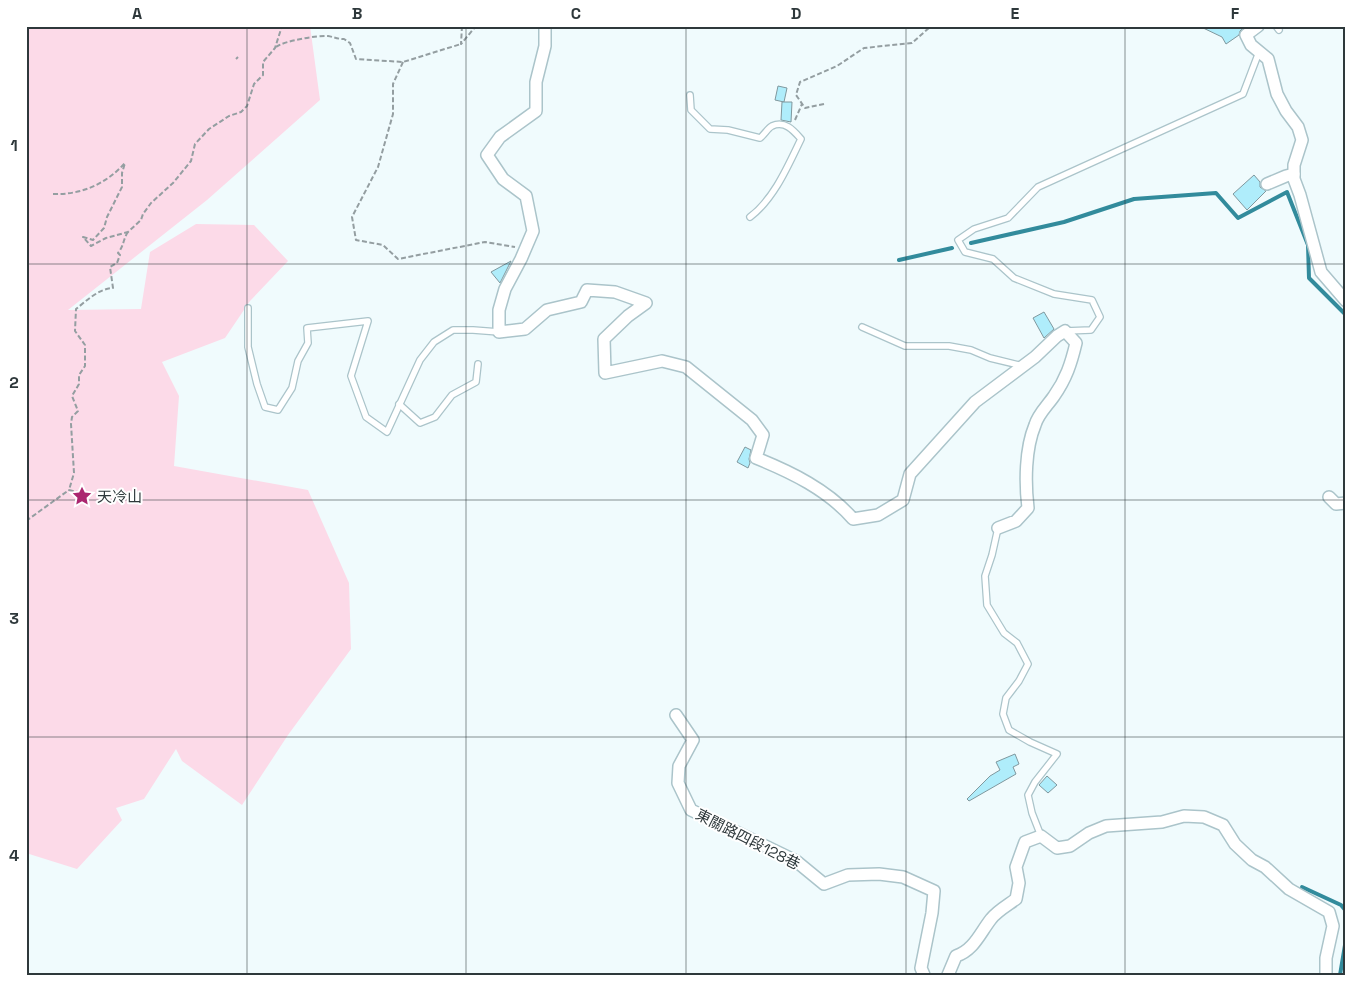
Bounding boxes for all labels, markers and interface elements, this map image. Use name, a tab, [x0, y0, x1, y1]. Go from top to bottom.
text: A	[132, 3, 142, 24]
text: B	[352, 3, 362, 24]
text: C	[571, 3, 581, 24]
text: D	[791, 3, 801, 24]
text: E	[1011, 3, 1020, 24]
text: F	[1231, 3, 1240, 24]
text: 1	[10, 135, 18, 156]
text: 2	[9, 372, 19, 393]
place icon: 天冷山	[71, 485, 93, 507]
place label: 天冷山	[97, 487, 142, 506]
text: 3	[9, 608, 19, 629]
street label: 東關路四段128巷	[693, 805, 803, 873]
text: 4	[9, 845, 19, 866]

